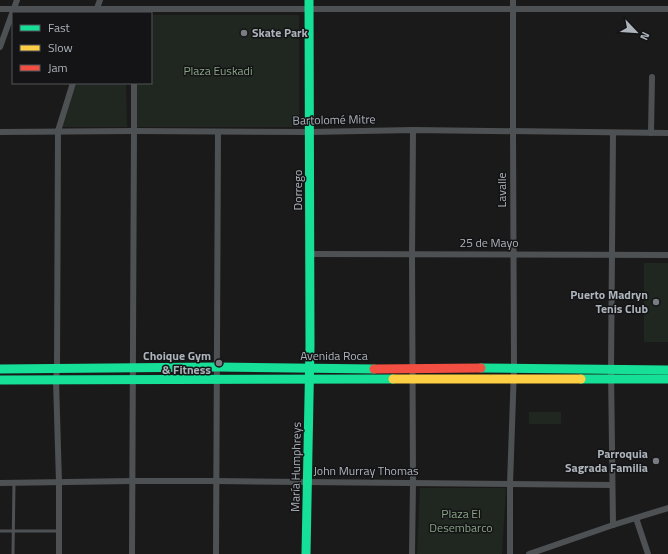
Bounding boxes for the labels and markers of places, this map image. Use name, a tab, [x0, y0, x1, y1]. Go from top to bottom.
place label: Skate Park	[252, 23, 309, 42]
marker: Skate Park	[239, 28, 249, 38]
place label: Puerto Madryn Tenis Club	[570, 285, 648, 318]
marker: Puerto Madryn Tenis Club	[651, 297, 661, 307]
place label: Choique Gym & Fitness	[143, 346, 211, 379]
marker: Choique Gym & Fitness	[214, 358, 224, 368]
place label: Parroquia Sagrada Familia	[565, 444, 648, 477]
marker: Parroquia Sagrada Familia	[651, 456, 661, 466]

